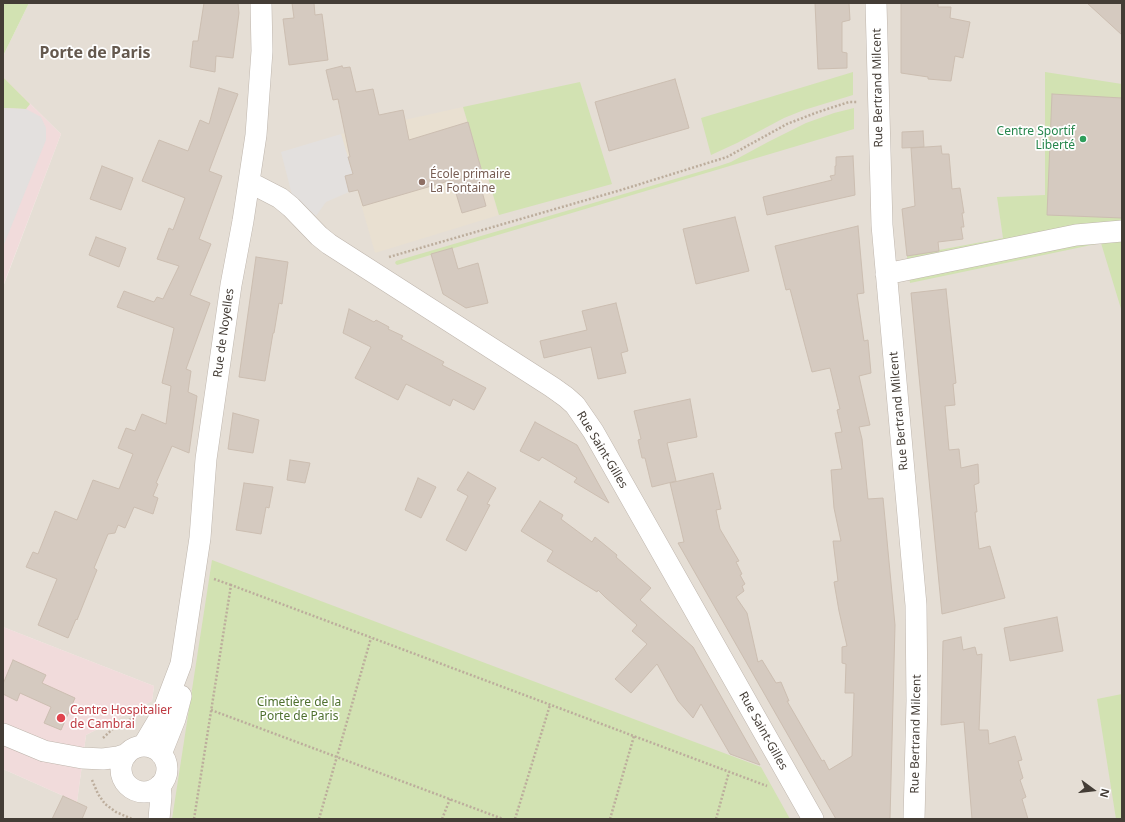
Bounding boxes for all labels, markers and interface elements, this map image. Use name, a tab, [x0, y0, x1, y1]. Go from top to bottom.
street label: Rue Bertrand Milcent	[870, 28, 886, 148]
district label: Porte de Paris	[39, 43, 151, 63]
place label: Centre Sportif Liberté	[997, 125, 1075, 153]
marker: Centre Sportif Liberté	[1078, 134, 1088, 144]
place label: École primaire La Fontaine	[430, 168, 511, 196]
marker: École primaire La Fontaine	[417, 177, 427, 187]
street label: Rue de Noyelles	[211, 288, 237, 378]
street label: Rue Bertrand Milcent	[887, 351, 911, 471]
street label: Rue Saint-Gilles	[573, 409, 631, 491]
street label: Rue Bertrand Milcent	[908, 674, 924, 794]
street label: Rue Saint-Gilles	[736, 689, 790, 773]
park label: Cimetière de la Porte de Paris	[257, 696, 341, 724]
place label: Centre Hospitalier de Cambrai	[70, 704, 172, 732]
marker: Centre Hospitalier de Cambrai	[55, 712, 67, 724]
north arrow	[1073, 770, 1113, 810]
text: N	[1097, 787, 1113, 799]

